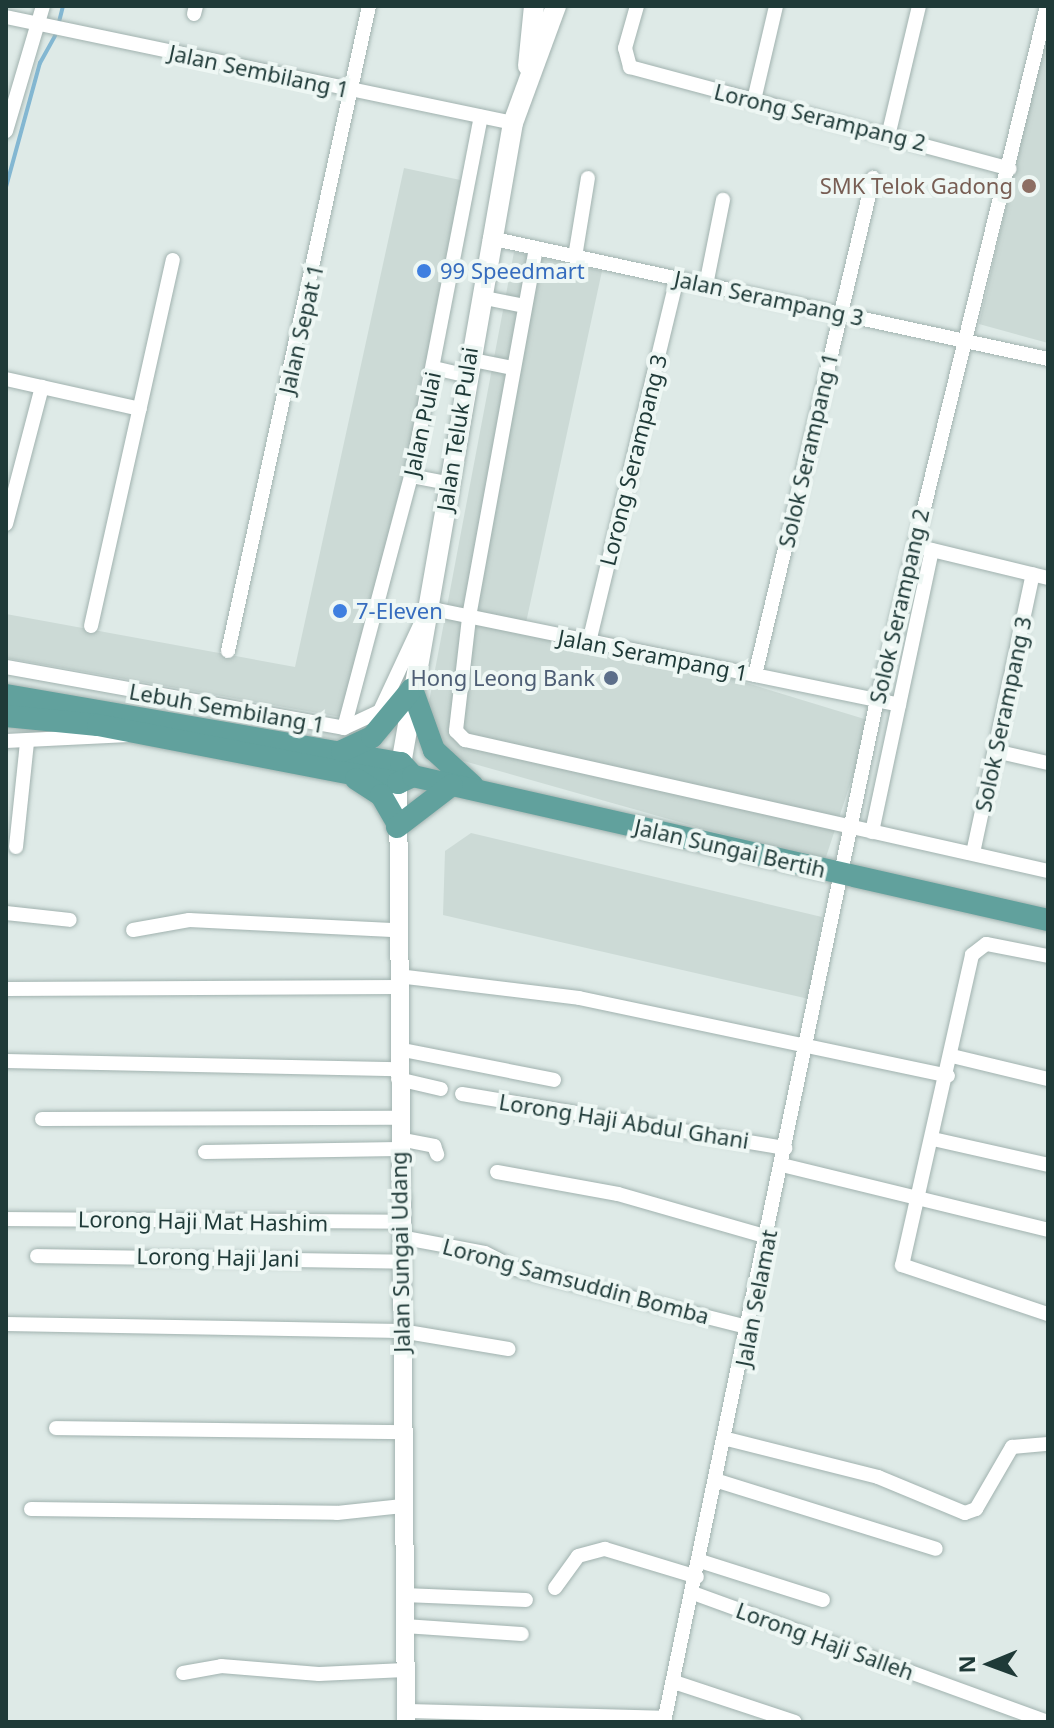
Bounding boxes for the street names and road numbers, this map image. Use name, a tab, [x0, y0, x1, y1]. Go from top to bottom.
street label: Jalan Sembilang 1	[167, 39, 351, 103]
street label: Lorong Serampang 2	[712, 78, 928, 156]
street label: Jalan Sepat 1	[273, 262, 329, 396]
street label: Jalan Serampang 3	[672, 265, 866, 331]
street label: Jalan Teluk Pulai	[431, 345, 483, 513]
street label: Solok Serampang 1	[773, 350, 843, 550]
street label: Lorong Serampang 3	[594, 352, 672, 568]
street label: Jalan Pulai	[398, 369, 446, 479]
street label: Solok Serampang 2	[864, 506, 934, 706]
street label: Solok Serampang 3	[969, 614, 1037, 814]
street label: Jalan Serampang 1	[556, 624, 750, 686]
street label: Lebuh Sembilang 1	[127, 678, 327, 738]
street label: Jalan Sungai Bertih	[632, 813, 828, 883]
street label: Lorong Haji Abdul Ghani	[497, 1088, 751, 1154]
street label: Jalan Sungai Udang	[385, 1151, 415, 1353]
street label: Lorong Haji Mat Hashim	[78, 1206, 328, 1236]
street label: Jalan Selamat	[730, 1227, 782, 1369]
street label: Lorong Samsuddin Bomba	[440, 1233, 712, 1329]
street label: Lorong Haji Jani	[136, 1242, 300, 1272]
street label: Lorong Haji Salleh	[733, 1597, 917, 1685]

